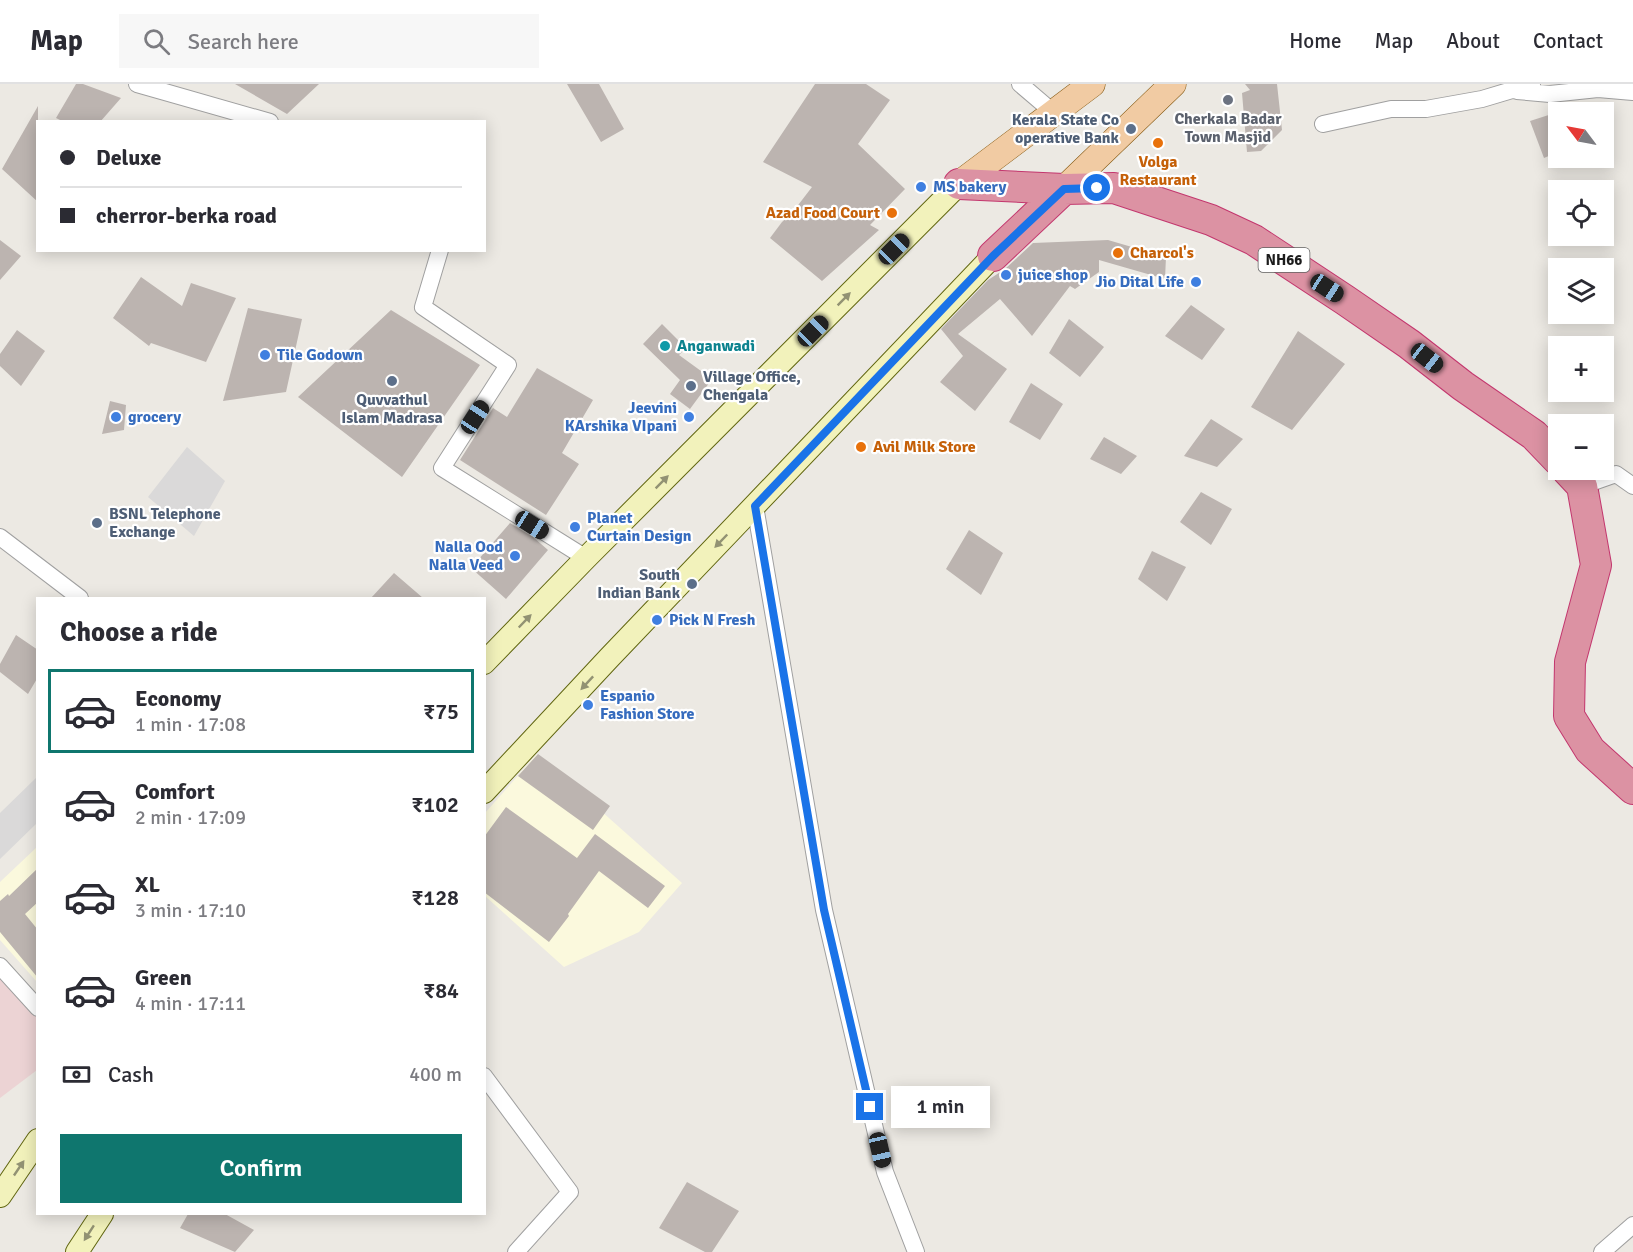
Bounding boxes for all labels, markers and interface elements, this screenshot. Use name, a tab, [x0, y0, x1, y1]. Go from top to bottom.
search box	[119, 14, 539, 68]
text: Map	[30, 24, 83, 58]
icon: search	[140, 25, 173, 58]
text: Search here	[188, 28, 299, 55]
text: Home	[1289, 28, 1342, 54]
text: Map	[1375, 28, 1413, 54]
text: About	[1446, 28, 1500, 54]
text: Contact	[1533, 28, 1603, 54]
marker: Cherkala Badar Town Masjid	[1221, 93, 1235, 107]
north arrow	[1548, 102, 1614, 168]
map controls	[1548, 102, 1614, 480]
place label: Cherkala Badar Town Masjid	[1174, 109, 1282, 147]
place label: Kerala State Co operative Bank	[1012, 110, 1120, 148]
marker: Kerala State Co operative Bank	[1124, 122, 1138, 136]
marker: Volga Restaurant	[1151, 136, 1165, 150]
text: Deluxe	[96, 144, 162, 171]
place label: Volga Restaurant	[1120, 152, 1196, 190]
route start	[1083, 174, 1110, 201]
place label: MS bakery	[933, 177, 1006, 197]
marker: MS bakery	[914, 180, 928, 194]
button: locate	[1548, 180, 1614, 246]
text: cherror-berka road	[96, 202, 277, 229]
place label: Azad Food Court	[766, 203, 880, 223]
marker: Azad Food Court	[885, 206, 899, 220]
car	[875, 230, 913, 268]
place label: Charcol's	[1130, 243, 1194, 263]
marker: Charcol's	[1111, 246, 1125, 260]
road number: NH66	[1258, 248, 1310, 272]
button: layers	[1548, 258, 1614, 324]
place label: juice shop	[1018, 265, 1088, 285]
marker: juice shop	[999, 268, 1013, 282]
car	[1307, 271, 1347, 305]
place label: Jio Dital Life	[1095, 272, 1184, 292]
marker: Jio Dital Life	[1189, 275, 1203, 289]
one-way arrow	[837, 293, 851, 307]
car	[794, 312, 832, 350]
place label: Anganwadi	[677, 336, 755, 356]
button: +	[1548, 336, 1614, 402]
marker: Anganwadi	[658, 339, 672, 353]
car	[1407, 340, 1447, 376]
place label: Tile Godown	[277, 345, 363, 365]
marker: Tile Godown	[258, 348, 272, 362]
place label: Village Office, Chengala	[703, 367, 801, 405]
marker: Quvvathul Islam Madrasa	[385, 374, 399, 388]
marker: Village Office, Chengala	[684, 379, 698, 393]
place label: Quvvathul Islam Madrasa	[341, 390, 443, 428]
car	[458, 397, 492, 437]
place label: Jeevini KArshika VIpani	[565, 398, 677, 436]
place label: grocery	[128, 407, 181, 427]
marker: grocery	[109, 410, 123, 424]
marker: Jeevini KArshika VIpani	[682, 410, 696, 424]
button: −	[1548, 414, 1614, 480]
place label: Avil Milk Store	[873, 437, 976, 457]
marker: Avil Milk Store	[854, 440, 868, 454]
one-way arrow	[655, 475, 670, 489]
place label: BSNL Telephone Exchange	[109, 504, 221, 542]
car	[512, 508, 552, 542]
place label: Planet Curtain Design	[587, 508, 692, 546]
marker: BSNL Telephone Exchange	[90, 516, 104, 530]
marker: Planet Curtain Design	[568, 520, 582, 534]
one-way arrow	[714, 534, 728, 549]
place label: Nalla Ood Nalla Veed	[429, 537, 503, 575]
marker: Nalla Ood Nalla Veed	[508, 549, 522, 563]
place label: South Indian Bank	[597, 565, 681, 603]
marker: South Indian Bank	[685, 577, 699, 591]
place label: Pick N Fresh	[669, 610, 756, 630]
one-way arrow	[518, 613, 532, 628]
marker: Pick N Fresh	[650, 613, 664, 627]
text: Choose a ride	[60, 616, 218, 649]
one-way arrow	[580, 675, 594, 690]
icon: car	[63, 684, 117, 738]
text: Economy	[135, 685, 221, 712]
place label: Espanio Fashion Store	[600, 686, 695, 724]
text: ₹75	[423, 698, 459, 725]
marker: Espanio Fashion Store	[581, 698, 595, 712]
text: 1 min · 17:08	[135, 712, 246, 737]
icon: car	[63, 777, 117, 831]
text: Comfort	[135, 778, 215, 805]
text: ₹102	[411, 791, 459, 818]
text: 2 min · 17:09	[135, 805, 246, 830]
icon: car	[63, 870, 117, 924]
text: XL	[135, 871, 160, 898]
text: ₹128	[411, 884, 459, 911]
text: 3 min · 17:10	[135, 898, 246, 923]
icon: car	[63, 963, 117, 1017]
text: Green	[135, 964, 192, 991]
text: ₹84	[423, 977, 459, 1004]
text: 4 min · 17:11	[135, 991, 246, 1016]
icon: cash	[60, 1058, 93, 1091]
text: Cash	[108, 1061, 154, 1088]
text: 400 m	[409, 1062, 462, 1087]
callout: 1 min	[891, 1086, 990, 1128]
route end	[856, 1093, 883, 1120]
text: 1 min	[917, 1094, 964, 1119]
car	[867, 1130, 893, 1170]
button: Confirm	[60, 1134, 462, 1203]
one-way arrow	[13, 1160, 24, 1176]
one-way arrow	[84, 1224, 95, 1241]

